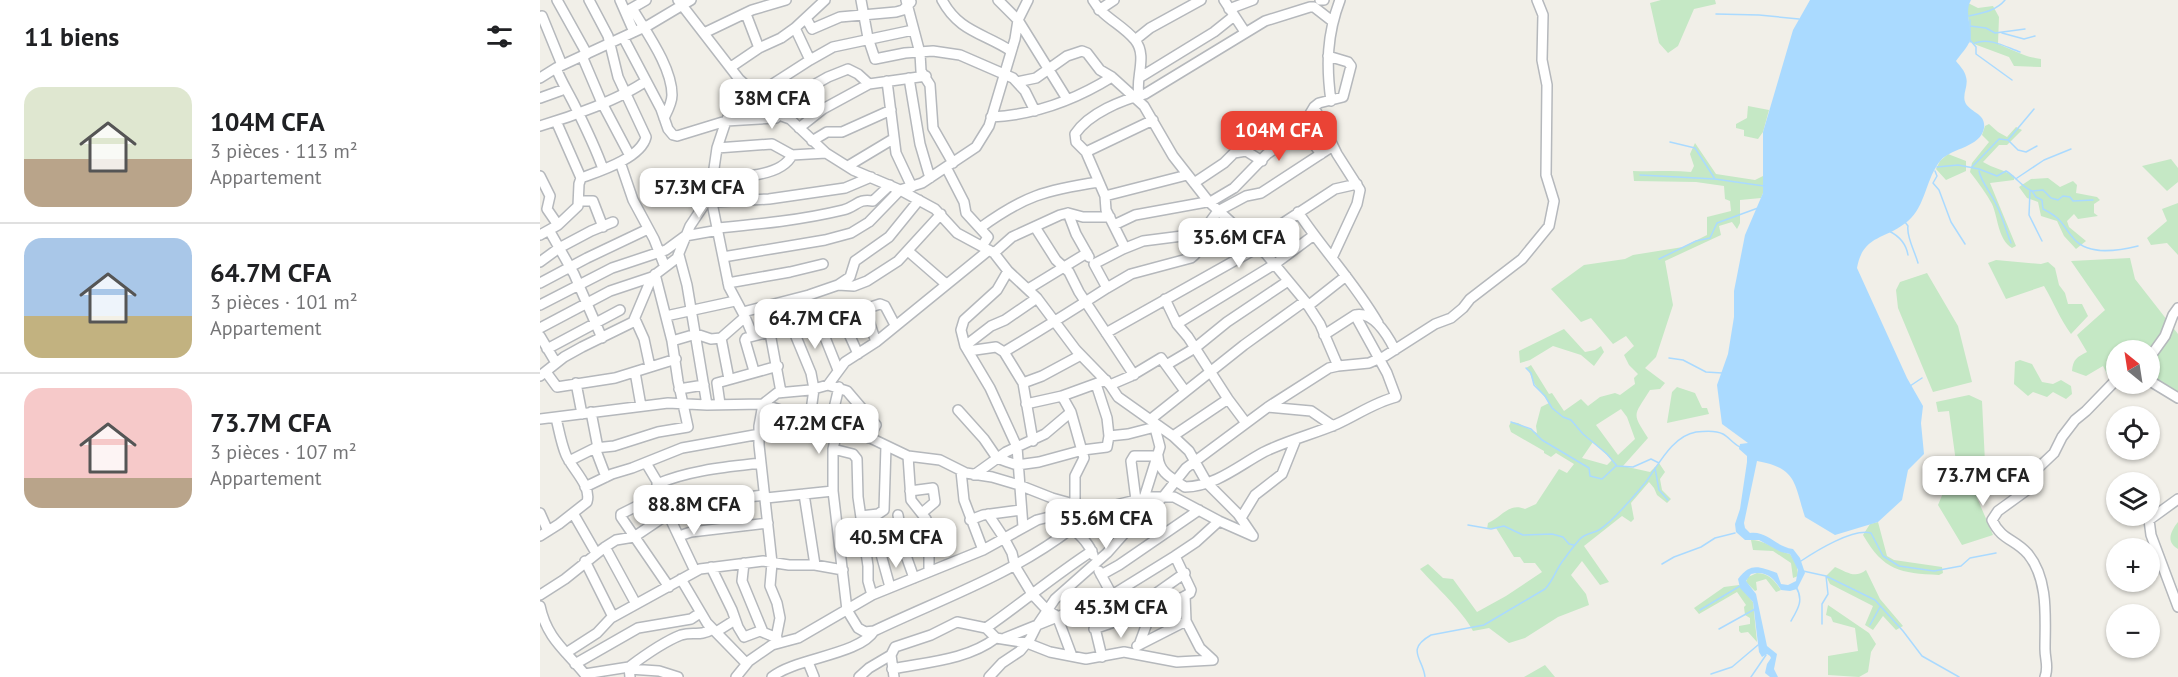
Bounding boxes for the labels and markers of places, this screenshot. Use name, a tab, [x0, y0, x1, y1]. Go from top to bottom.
pin: 38M CFA	[717, 79, 827, 130]
pin: 104M CFA	[1217, 111, 1341, 162]
pin: 57.3M CFA	[630, 168, 768, 219]
pin: 35.6M CFA	[1170, 218, 1308, 269]
pin: 64.7M CFA	[746, 299, 884, 350]
pin: 47.2M CFA	[750, 404, 888, 455]
pin: 73.7M CFA	[1914, 456, 2052, 507]
pin: 88.8M CFA	[625, 485, 763, 536]
pin: 55.6M CFA	[1037, 499, 1175, 550]
pin: 40.5M CFA	[827, 518, 965, 569]
pin: 45.3M CFA	[1052, 588, 1190, 639]

